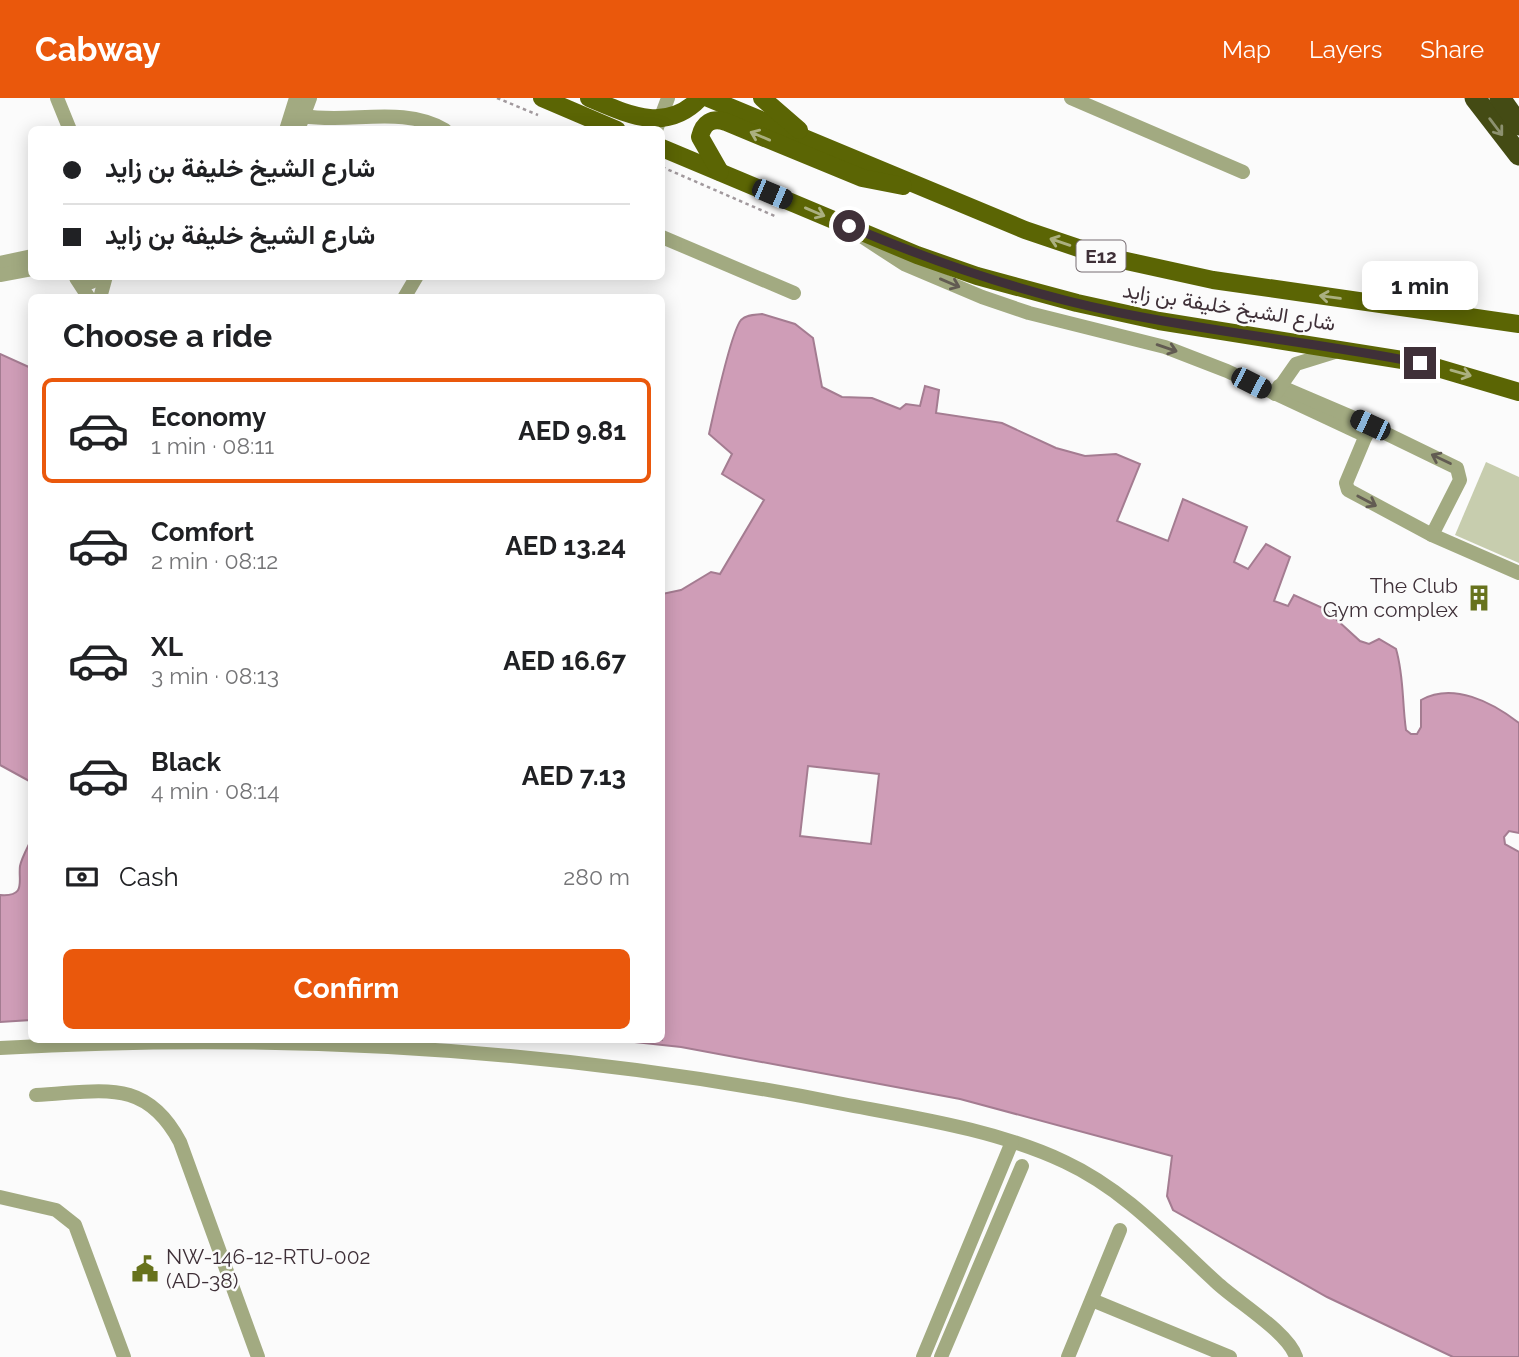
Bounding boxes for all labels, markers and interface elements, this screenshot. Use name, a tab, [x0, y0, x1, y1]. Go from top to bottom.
text: Cabway	[35, 30, 161, 69]
text: Map	[1222, 35, 1271, 64]
text: Layers	[1309, 35, 1382, 64]
text: Share	[1420, 35, 1484, 64]
one-way arrow	[1489, 117, 1504, 136]
one-way arrow	[749, 129, 771, 142]
text: شارع الشيخ خليفة بن زايد	[105, 153, 375, 183]
car	[749, 176, 796, 212]
one-way arrow	[804, 206, 825, 219]
route start	[833, 210, 865, 242]
text: شارع الشيخ خليفة بن زايد	[105, 220, 375, 250]
one-way arrow	[1049, 235, 1071, 247]
road number: E12	[1076, 240, 1126, 272]
callout: 1 min	[1362, 261, 1478, 310]
text: 1 min	[1391, 272, 1449, 299]
street label: شارع الشيخ خليفة بن زايد	[1121, 277, 1337, 338]
one-way arrow	[939, 278, 960, 291]
one-way arrow	[1319, 290, 1342, 303]
text: Choose a ride	[63, 317, 272, 354]
one-way arrow	[1156, 343, 1178, 355]
route end	[1404, 347, 1436, 379]
car	[1228, 364, 1275, 402]
one-way arrow	[1449, 367, 1472, 380]
icon: car	[67, 399, 130, 462]
text: Economy	[151, 402, 266, 432]
car	[1347, 407, 1394, 443]
text: AED 9.81	[518, 416, 626, 446]
text: 1 min · 08:11	[151, 432, 274, 459]
one-way arrow	[1431, 452, 1452, 466]
one-way arrow	[1356, 495, 1377, 508]
icon: car	[67, 514, 130, 577]
text: Comfort	[151, 517, 254, 547]
text: AED 13.24	[505, 531, 626, 561]
text: 2 min · 08:12	[151, 547, 278, 574]
place label: The Club Gym complex	[1323, 573, 1458, 622]
building icon: The Club Gym complex	[1464, 583, 1494, 613]
icon: car	[67, 629, 130, 692]
text: XL	[151, 632, 183, 662]
text: AED 16.67	[503, 646, 626, 676]
text: 3 min · 08:13	[151, 662, 279, 689]
icon: car	[67, 744, 130, 807]
text: Black	[151, 747, 221, 777]
text: AED 7.13	[522, 761, 626, 791]
text: 4 min · 08:14	[151, 777, 280, 804]
icon: cash	[63, 858, 101, 896]
text: Cash	[119, 862, 179, 892]
text: 280 m	[563, 863, 630, 890]
button: Confirm	[63, 949, 630, 1029]
place label: NW-146-12-RTU-002 (AD-38)	[166, 1244, 371, 1293]
public building icon: NW-146-12-RTU-002 (AD-38)	[130, 1254, 160, 1284]

